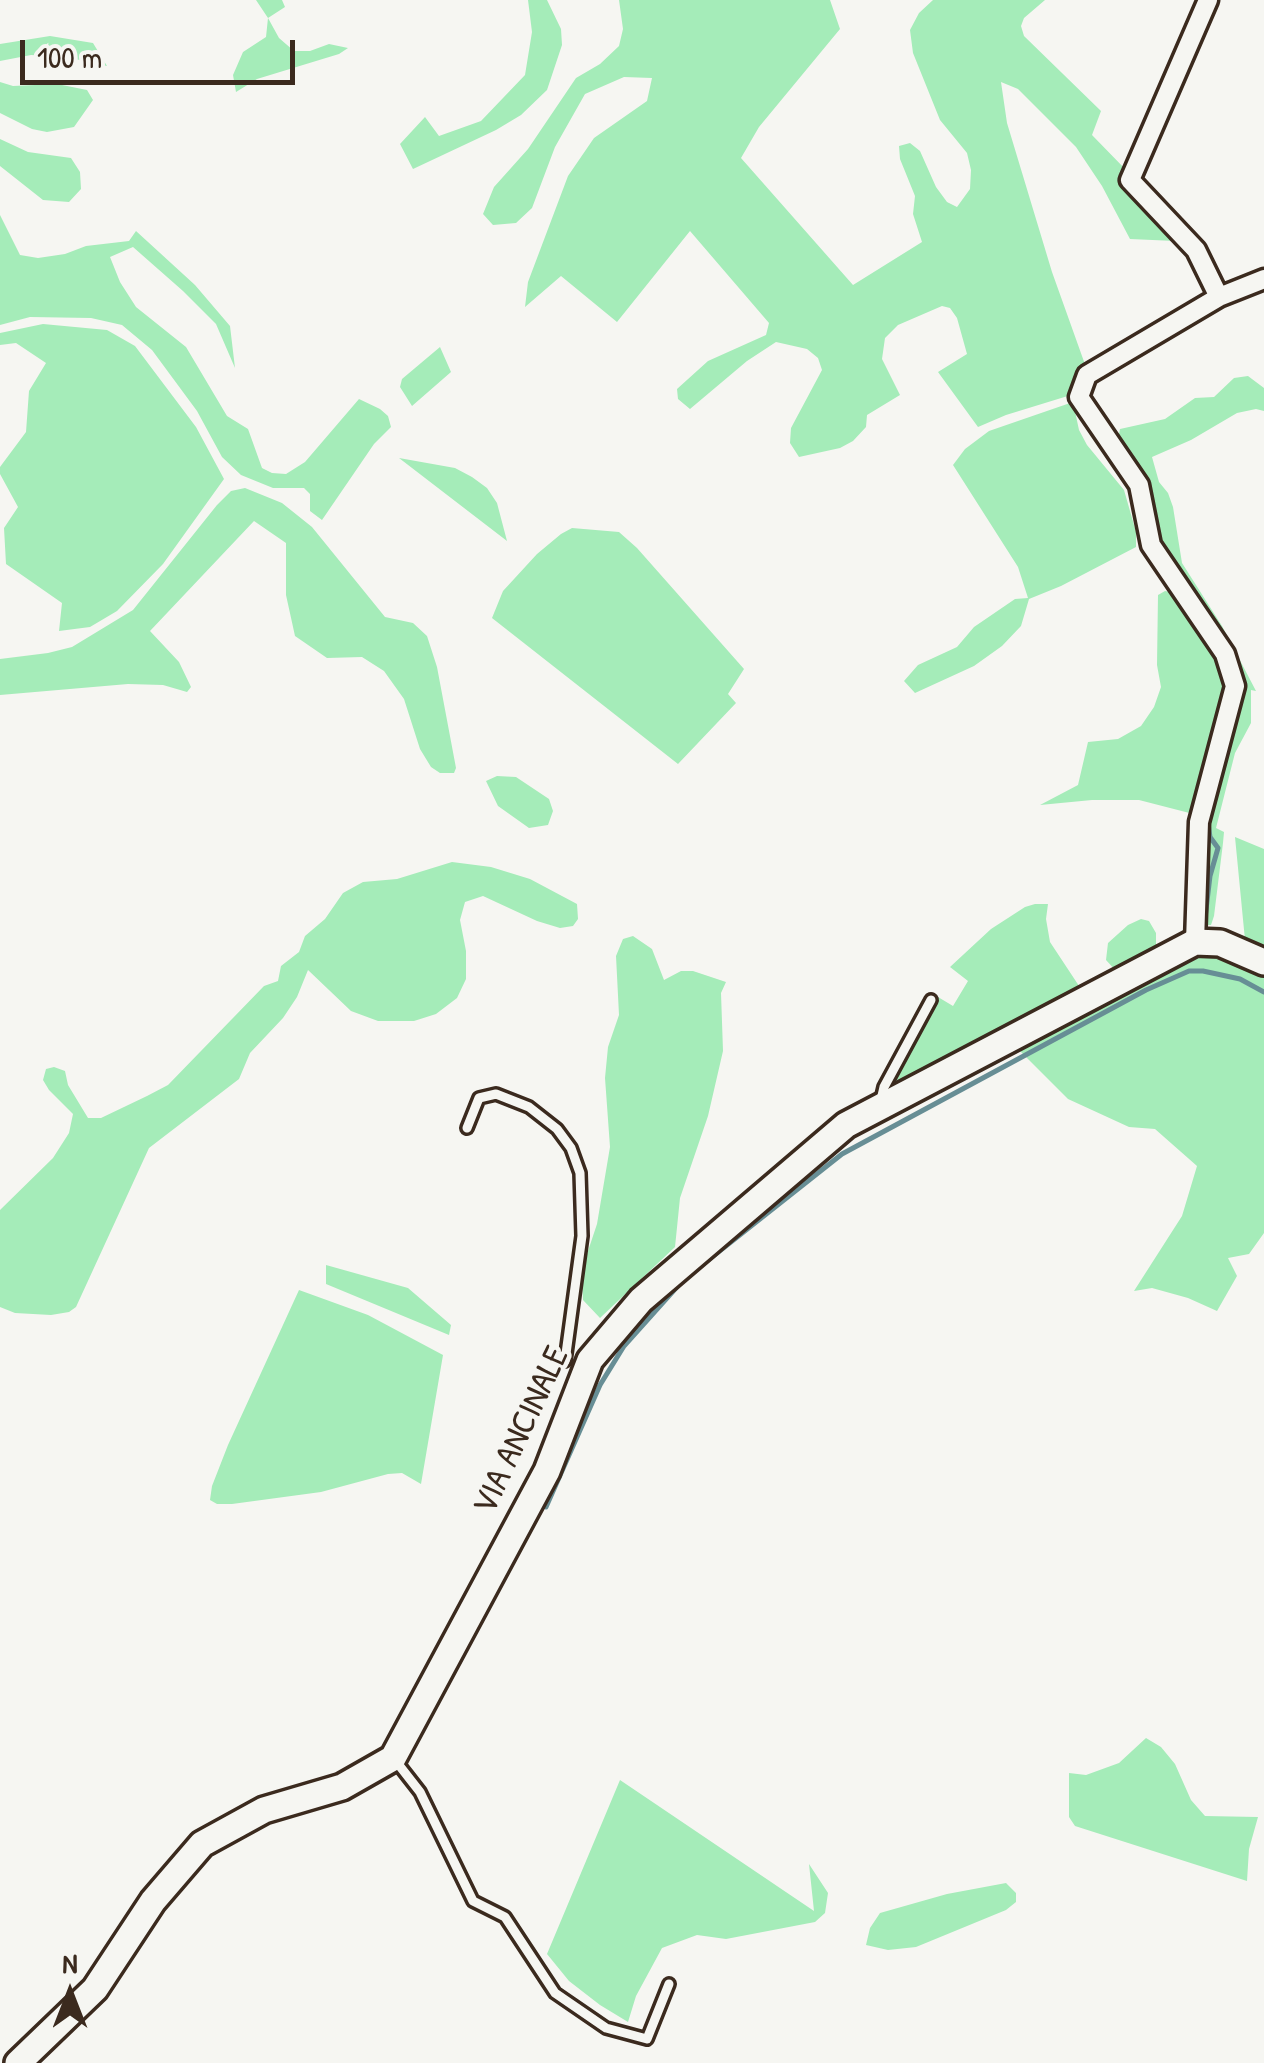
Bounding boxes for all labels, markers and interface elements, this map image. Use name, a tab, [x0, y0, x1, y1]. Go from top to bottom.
scale bar	[25, 20, 300, 82]
text: 100 m	[37, 37, 102, 77]
street label: VIA ANCINALE	[465, 1340, 579, 1522]
north arrow	[20, 1943, 120, 2043]
text: N	[63, 1944, 77, 1982]

